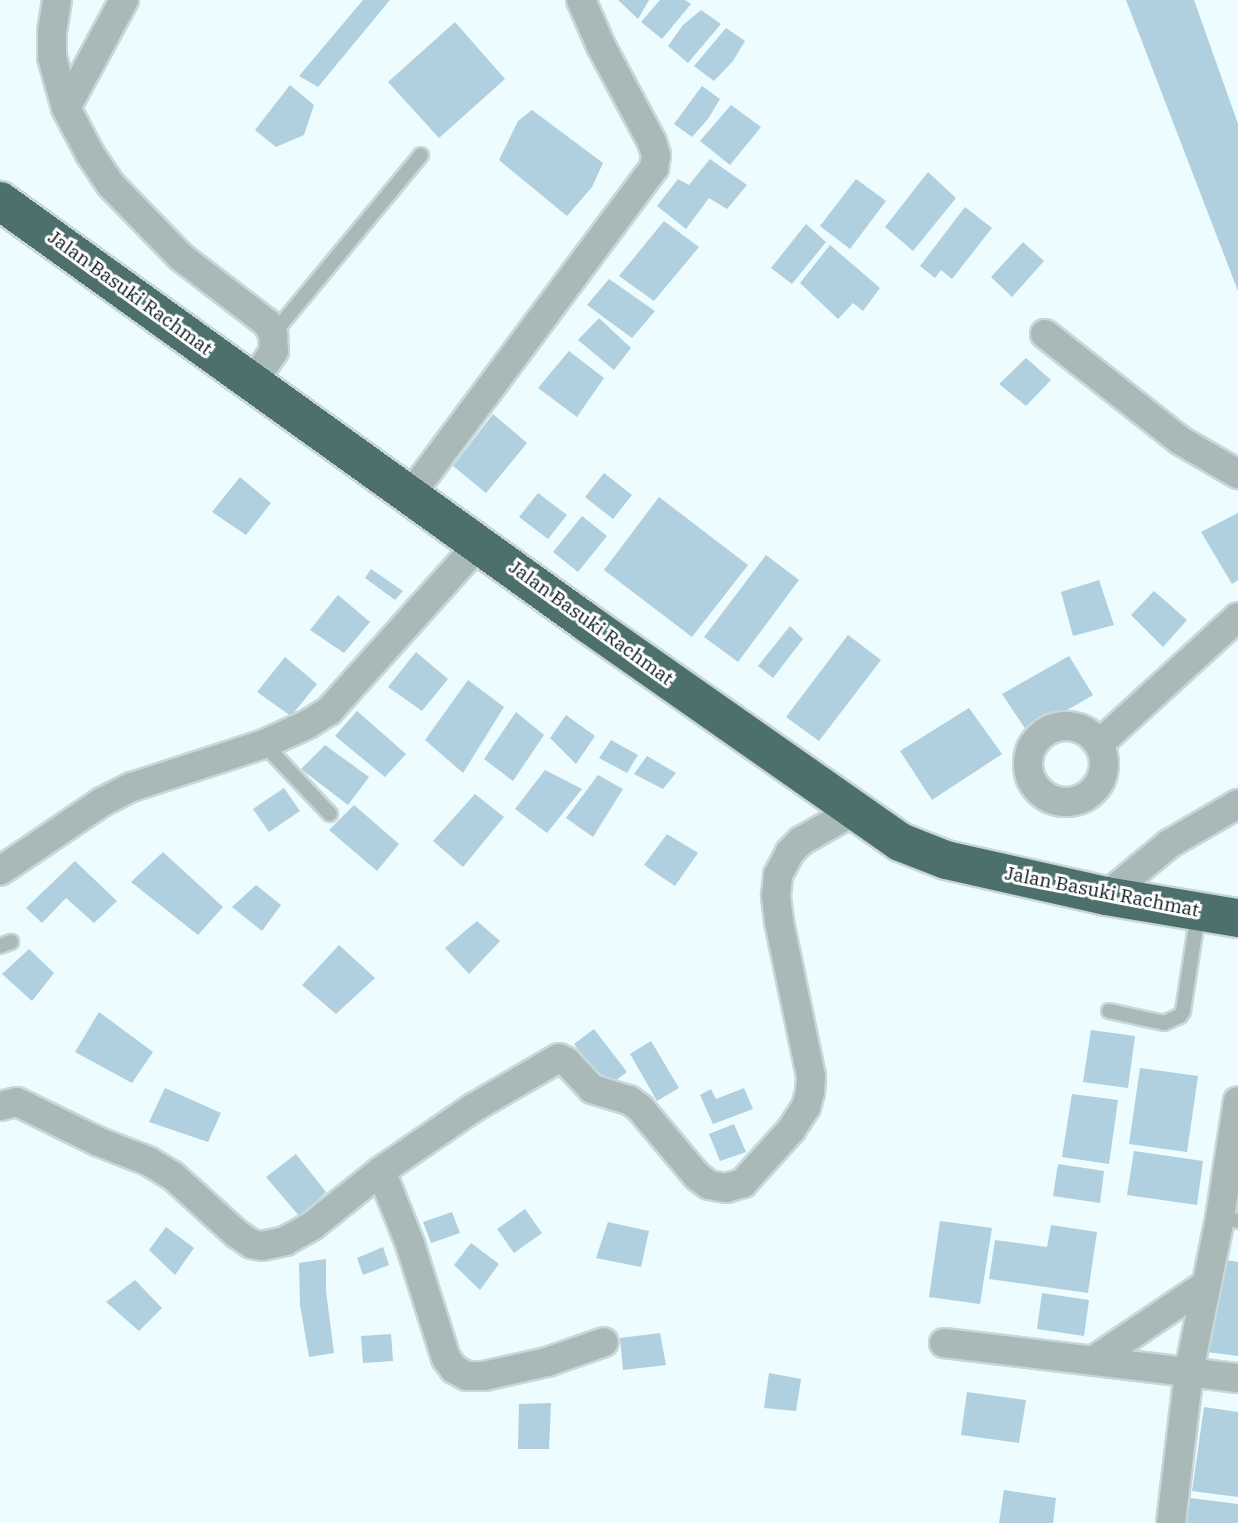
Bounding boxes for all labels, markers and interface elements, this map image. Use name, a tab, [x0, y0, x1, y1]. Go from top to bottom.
street label: Jalan Basuki Rachmat	[44, 226, 216, 360]
street label: Jalan Basuki Rachmat	[505, 556, 677, 690]
street label: Jalan Basuki Rachmat	[1003, 862, 1201, 922]

